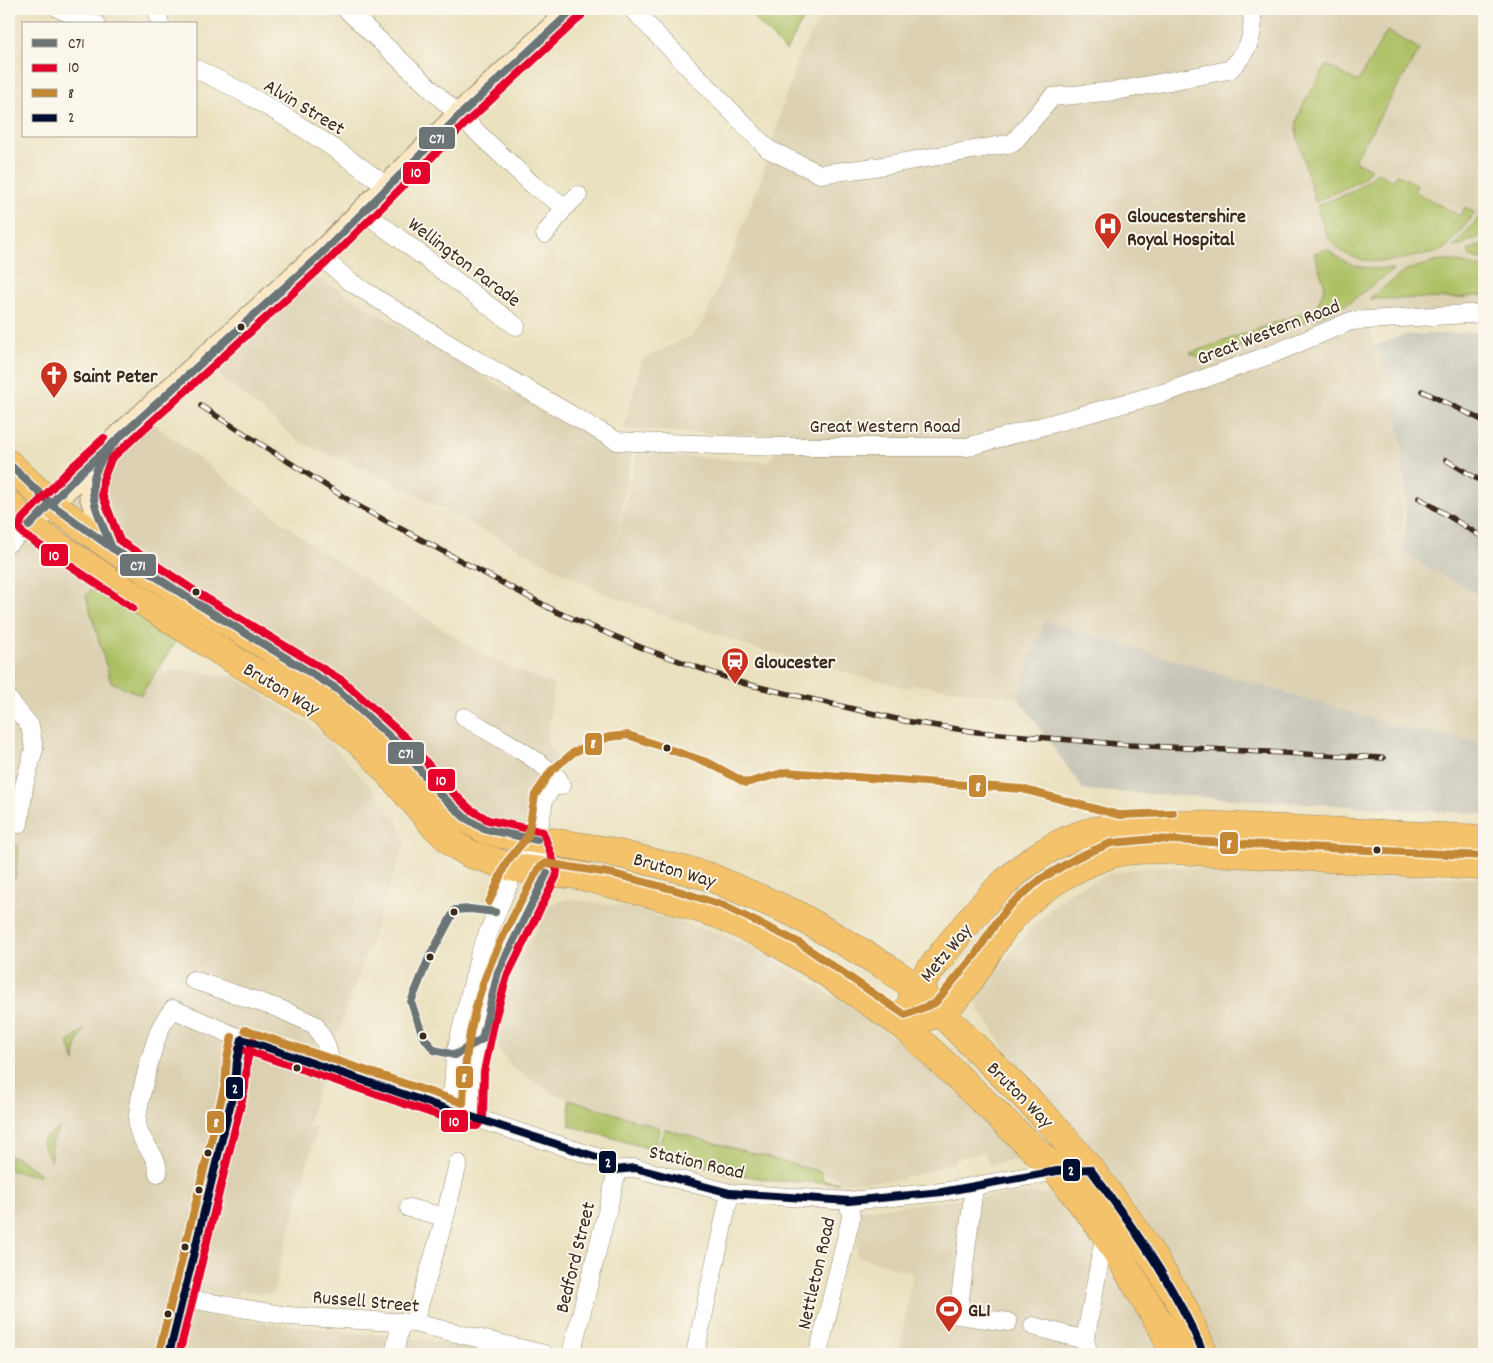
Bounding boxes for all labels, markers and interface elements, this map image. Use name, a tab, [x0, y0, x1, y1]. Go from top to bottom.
legend	[22, 22, 198, 138]
text: C71	[68, 34, 84, 56]
text: 10	[68, 58, 79, 80]
street label: Alvin Street	[258, 73, 349, 144]
text: 8	[68, 84, 74, 106]
text: 2	[68, 108, 75, 130]
line badge: C71	[418, 126, 456, 150]
text: C71	[429, 130, 445, 150]
line badge: 10	[402, 161, 431, 185]
text: 10	[411, 164, 421, 184]
place label: Gloucestershire Royal Hospital	[1127, 204, 1246, 255]
hospital icon: Gloucestershire Royal Hospital	[1093, 211, 1123, 250]
street label: Wellington Parade	[401, 212, 526, 315]
street label: Great Western Road	[1193, 294, 1345, 374]
unlabelled marker	[236, 322, 246, 332]
church icon: Saint Peter	[39, 360, 69, 399]
place label: Saint Peter	[73, 364, 158, 392]
street label: Great Western Road	[809, 414, 961, 442]
line badge: 10	[40, 543, 69, 567]
text: 10	[49, 547, 59, 567]
line badge: C71	[119, 553, 157, 577]
text: C71	[130, 557, 146, 577]
unlabelled marker	[191, 587, 201, 597]
station icon: Gloucester	[720, 646, 750, 685]
place label: Gloucester	[754, 650, 836, 678]
street label: Bruton Way	[237, 657, 325, 725]
line badge: 8	[584, 732, 603, 756]
text: 8	[590, 735, 596, 755]
line badge: C71	[387, 741, 425, 765]
unlabelled marker	[662, 743, 672, 753]
text: C71	[398, 745, 414, 765]
line badge: 10	[427, 768, 456, 792]
text: 10	[436, 772, 446, 792]
line badge: 8	[968, 774, 987, 798]
text: 8	[975, 778, 981, 798]
line badge: 8	[1219, 831, 1239, 855]
text: 8	[1226, 835, 1232, 855]
unlabelled marker	[1372, 845, 1382, 855]
street label: Bruton Way	[630, 847, 720, 897]
unlabelled marker	[449, 907, 459, 917]
street label: Metz Way	[914, 918, 981, 989]
unlabelled marker	[425, 952, 435, 962]
unlabelled marker	[418, 1031, 428, 1041]
street label: Bruton Way	[979, 1056, 1059, 1137]
unlabelled marker	[292, 1063, 302, 1073]
line badge: 8	[455, 1065, 474, 1089]
text: 8	[461, 1069, 467, 1089]
line badge: 2	[225, 1076, 244, 1100]
text: 2	[232, 1080, 238, 1100]
line badge: 10	[440, 1109, 469, 1133]
line badge: 8	[206, 1110, 225, 1134]
text: 10	[449, 1113, 459, 1133]
text: 8	[213, 1114, 219, 1134]
street label: Station Road	[646, 1139, 747, 1188]
unlabelled marker	[203, 1148, 213, 1158]
line badge: 2	[598, 1150, 617, 1174]
text: 2	[605, 1154, 611, 1174]
line badge: 2	[1062, 1158, 1081, 1182]
text: 2	[1068, 1162, 1074, 1182]
unlabelled marker	[194, 1185, 204, 1195]
street label: Bedford Street	[550, 1199, 604, 1316]
street label: Nettleton Road	[791, 1215, 844, 1333]
unlabelled marker	[180, 1242, 190, 1252]
street label: Russell Street	[311, 1284, 420, 1322]
sports icon: GL1	[934, 1294, 964, 1333]
place label: GL1	[968, 1298, 991, 1326]
unlabelled marker	[163, 1309, 173, 1319]

